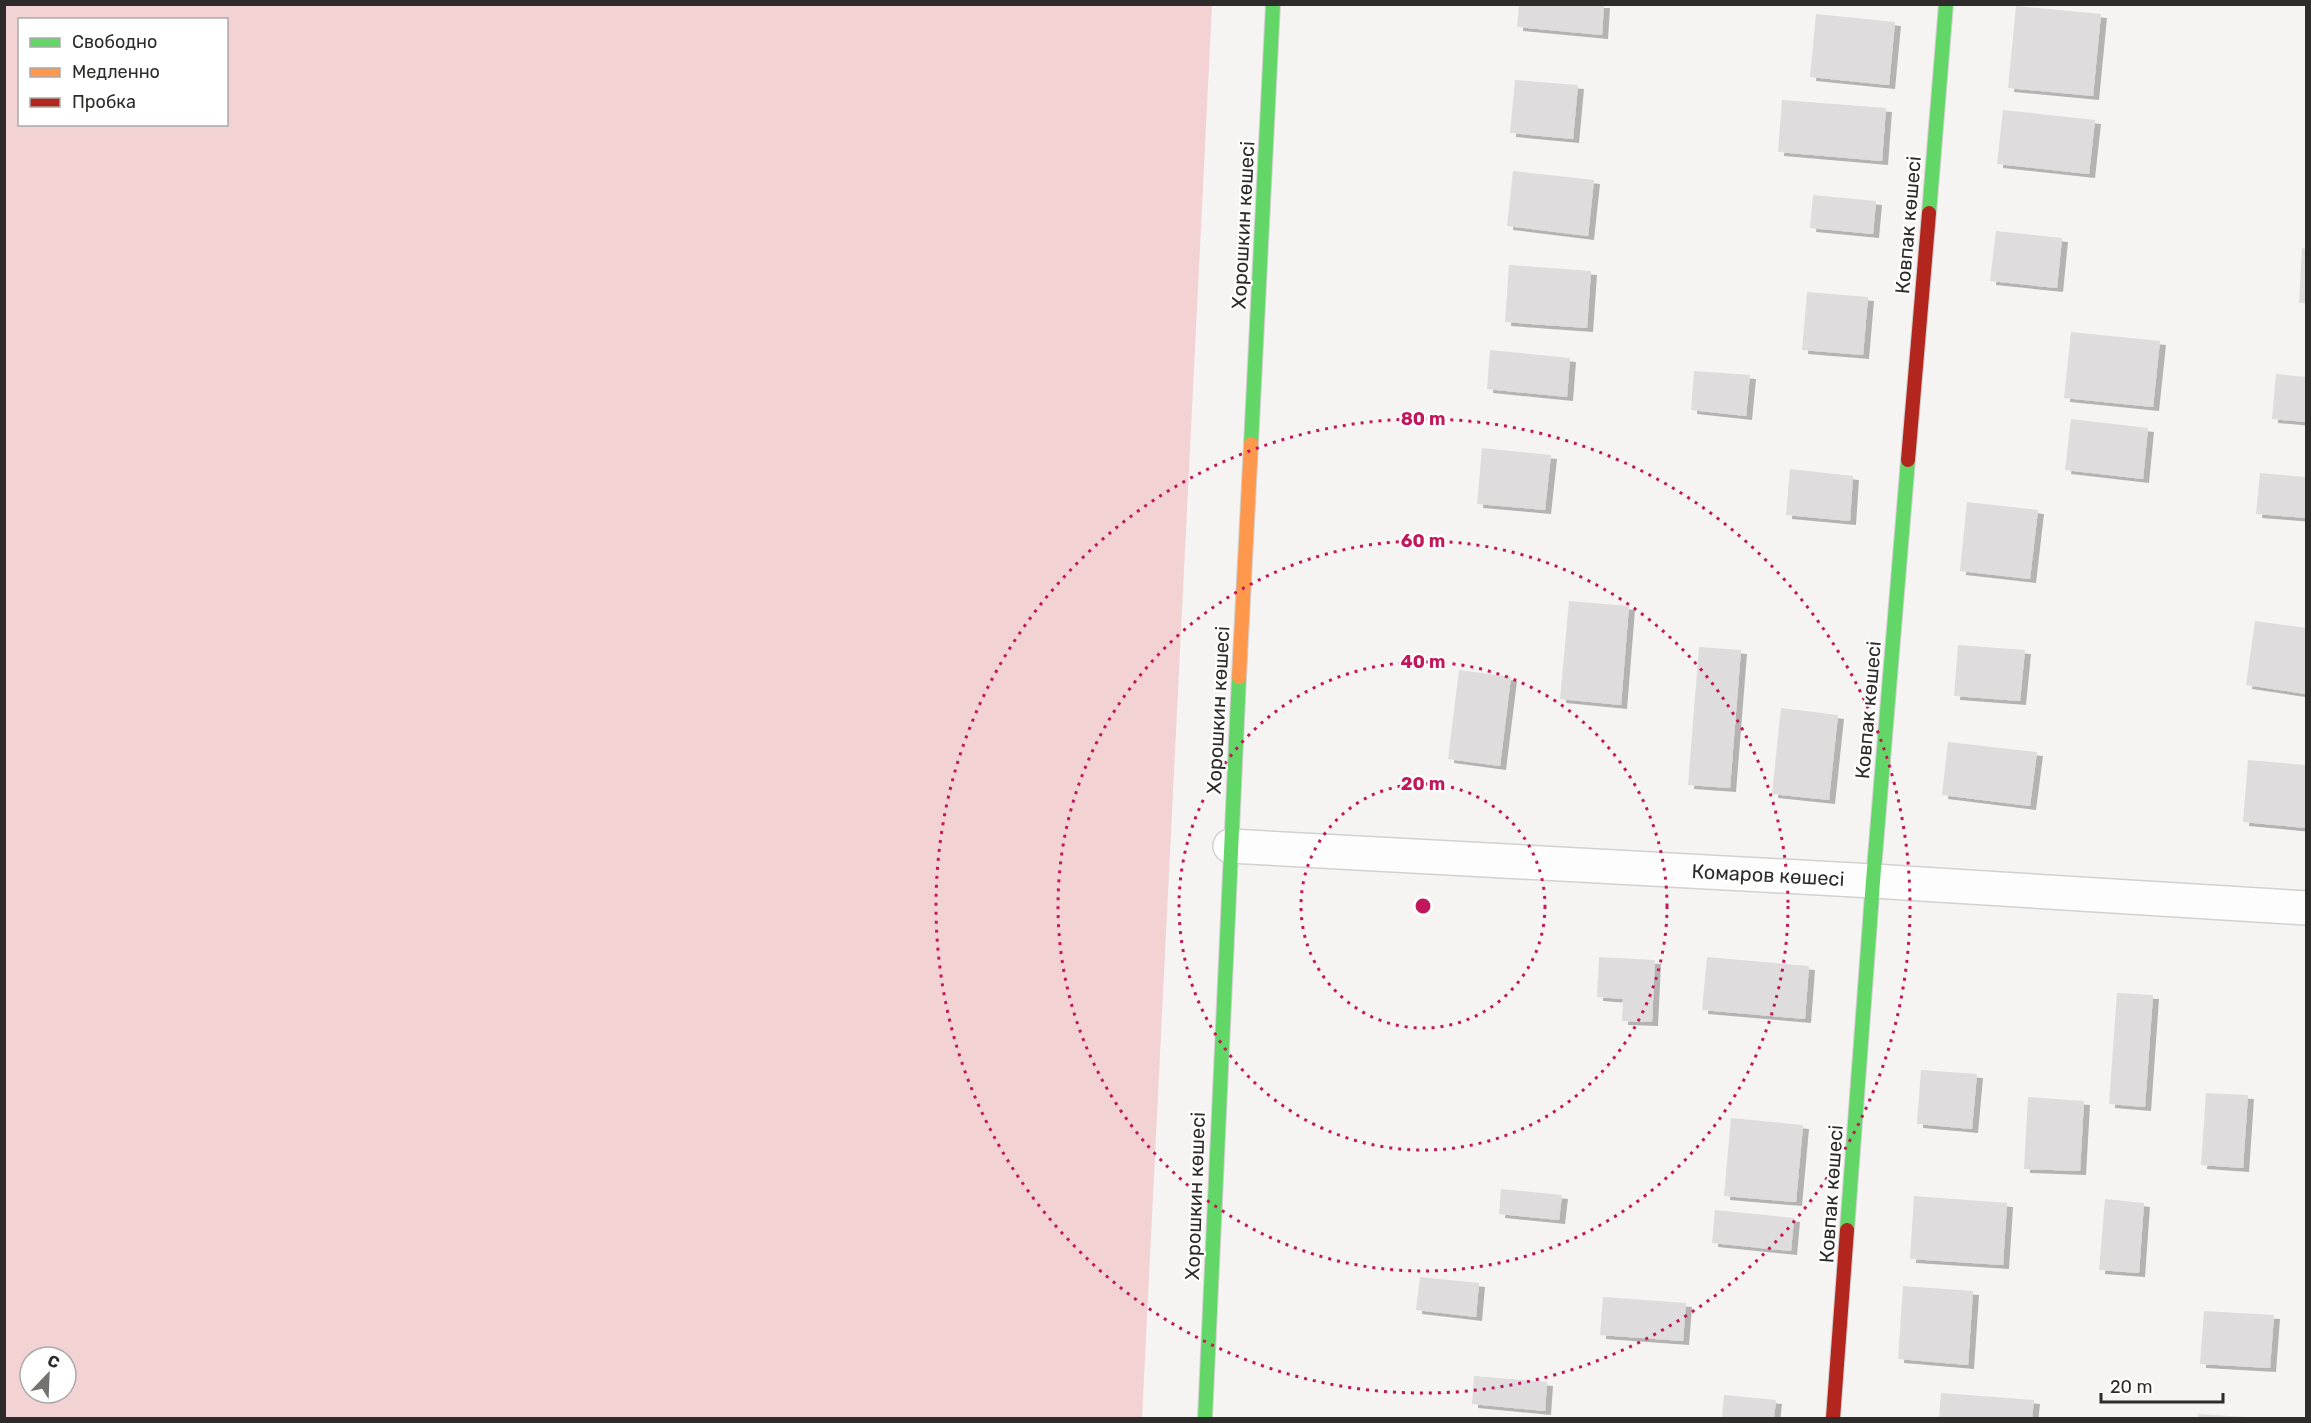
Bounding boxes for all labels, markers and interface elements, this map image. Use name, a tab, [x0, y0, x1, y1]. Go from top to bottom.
legend	[18, 18, 228, 126]
text: Свободно	[72, 31, 157, 53]
text: Медленно	[72, 61, 160, 83]
text: Пробка	[72, 91, 136, 113]
street label: Хорошкин көшесі	[1227, 140, 1259, 310]
street label: Ковпак көшесі	[1890, 155, 1926, 295]
text: 80 m	[1401, 408, 1445, 430]
text: 60 m	[1401, 530, 1445, 552]
street label: Хорошкин көшесі	[1202, 625, 1234, 795]
street label: Ковпак көшесі	[1850, 640, 1886, 780]
text: 40 m	[1401, 651, 1445, 673]
text: 20 m	[1401, 773, 1445, 795]
street label: Комаров көшесі	[1691, 859, 1845, 891]
centre of rings	[1413, 896, 1433, 916]
street label: Хорошкин көшесі	[1180, 1111, 1210, 1281]
street label: Ковпак көшесі	[1814, 1124, 1848, 1264]
north arrow	[18, 1345, 78, 1405]
text: С	[45, 1351, 63, 1373]
scale bar	[2101, 1366, 2222, 1404]
text: 20 m	[2110, 1376, 2152, 1398]

